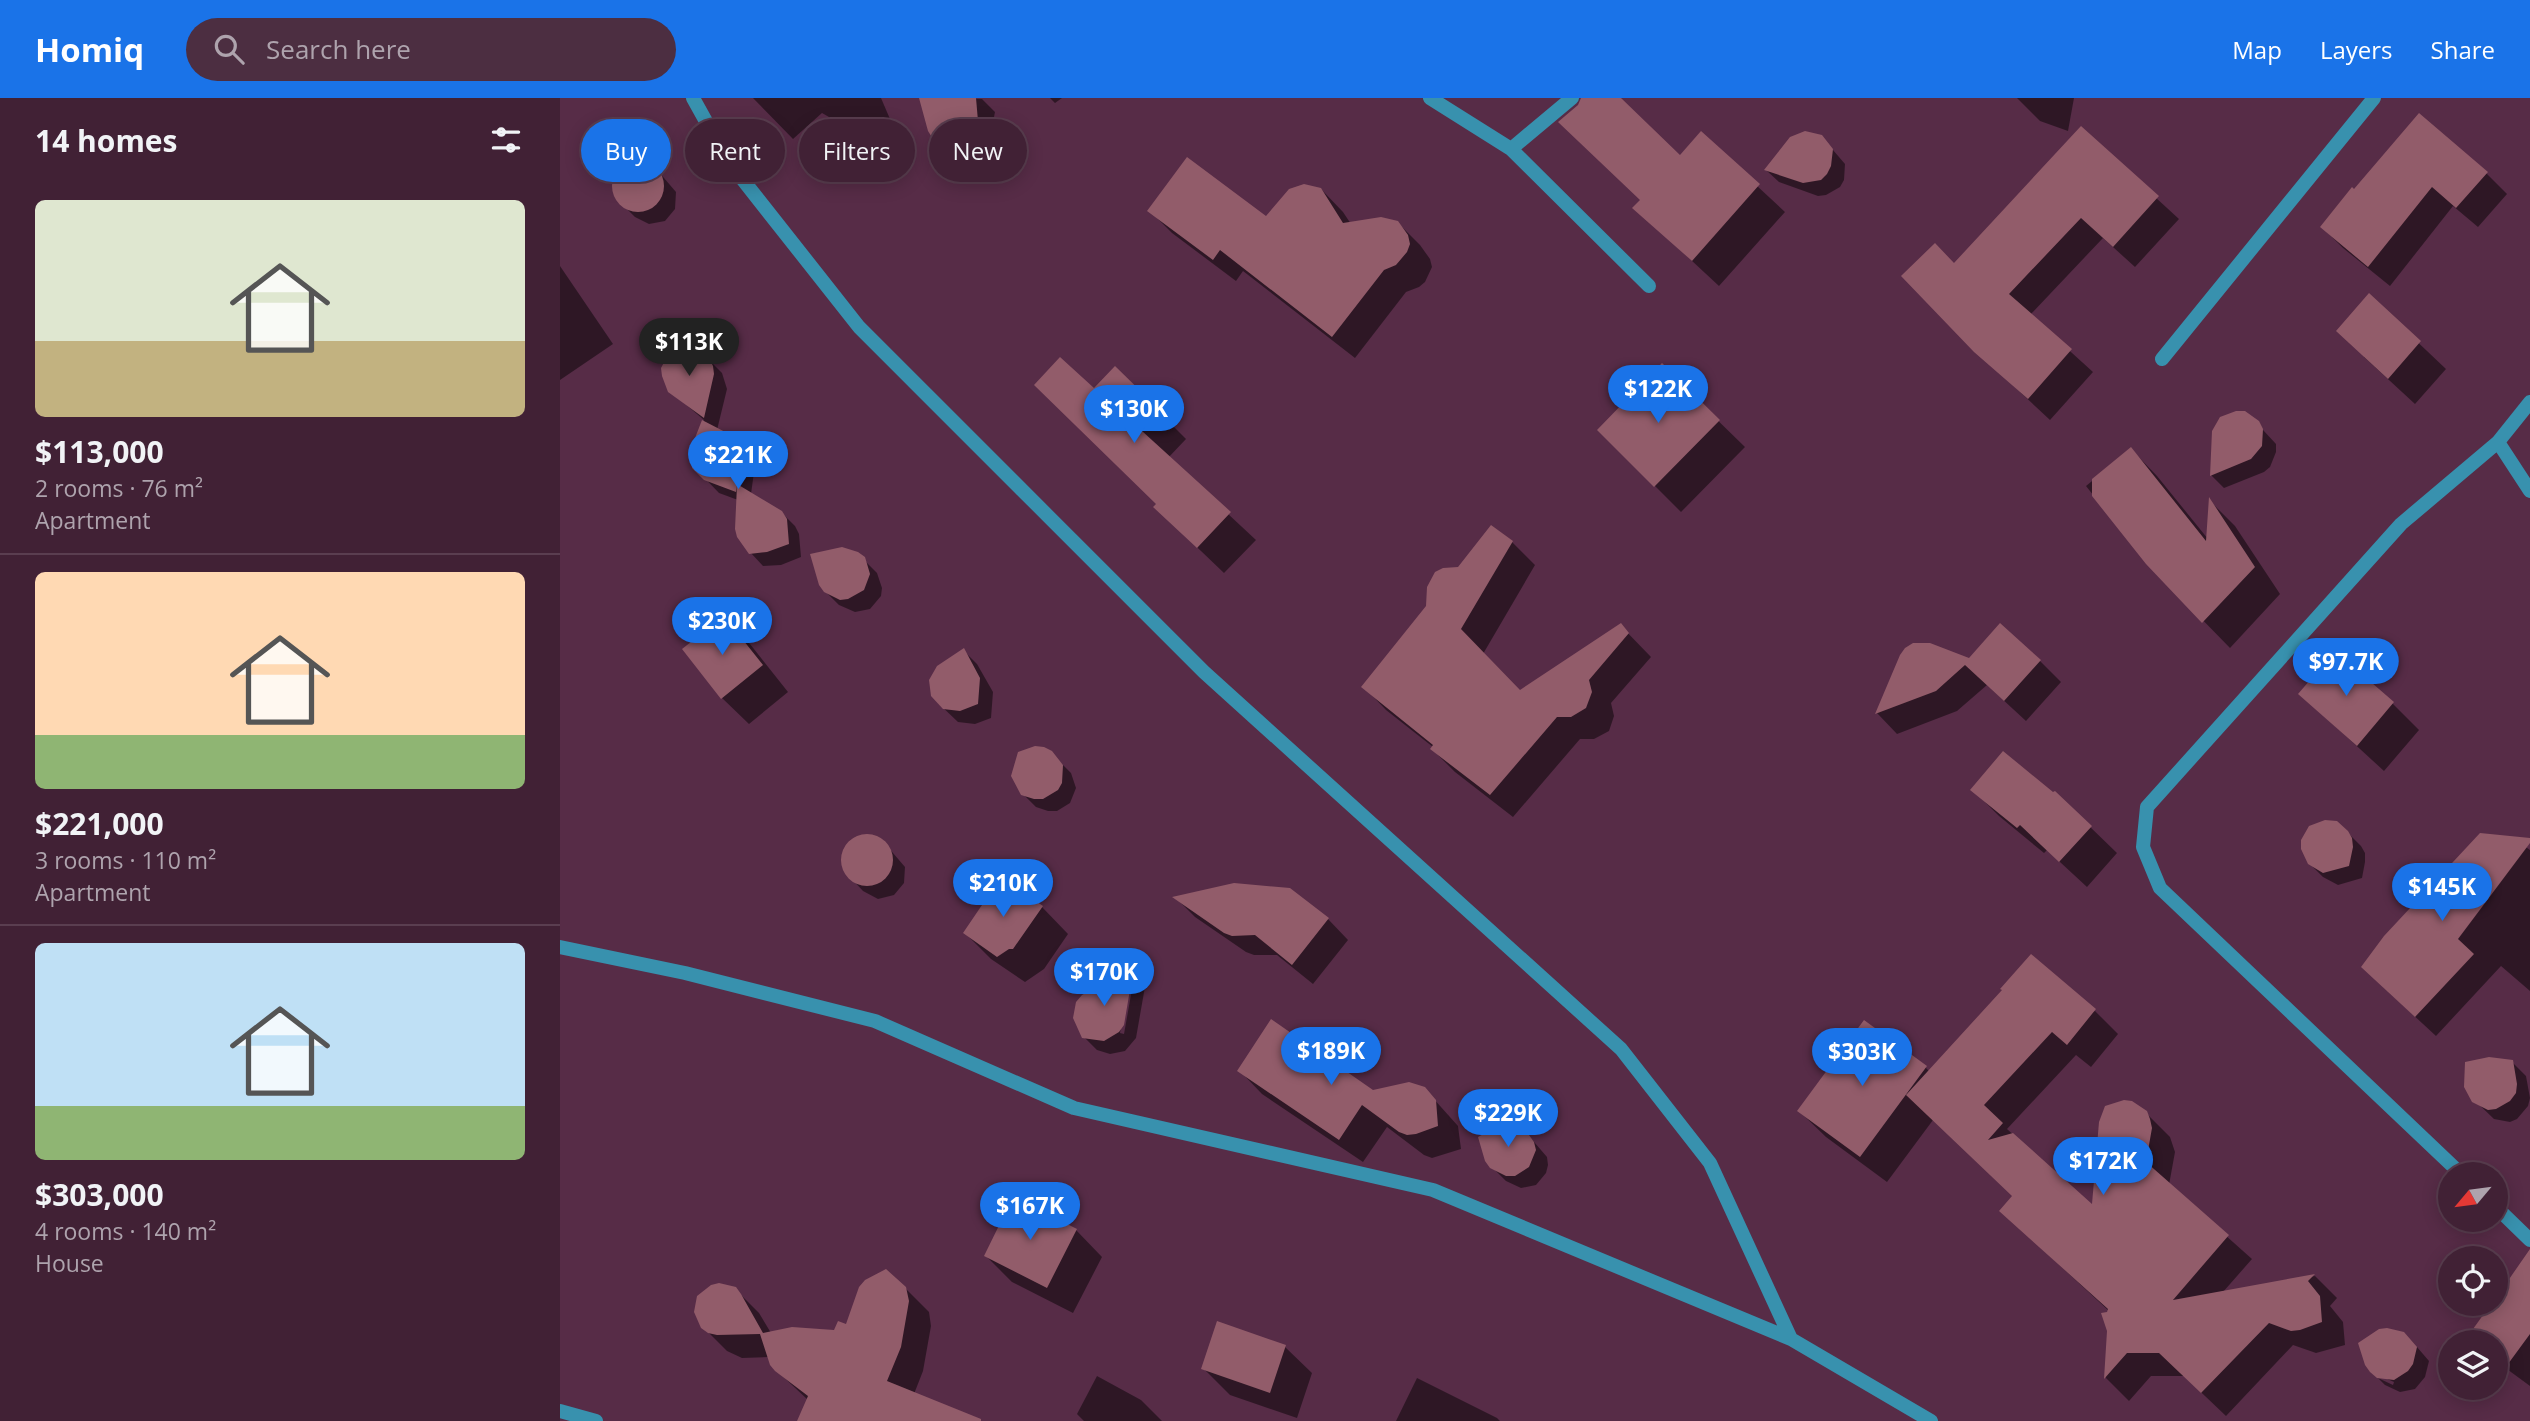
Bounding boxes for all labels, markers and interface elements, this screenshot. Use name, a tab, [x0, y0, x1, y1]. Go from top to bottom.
search box	[186, 18, 676, 81]
text: Homiq	[35, 27, 144, 72]
icon: search	[210, 30, 248, 68]
text: Search here	[266, 31, 411, 67]
text: Map	[2232, 33, 2282, 66]
text: Layers	[2320, 33, 2393, 66]
text: Share	[2431, 33, 2495, 66]
chip: Buy	[581, 119, 671, 182]
chip: Rent	[685, 119, 785, 182]
chip: Filters	[799, 119, 915, 182]
chip: New	[929, 119, 1027, 182]
text: 14 homes	[35, 120, 178, 161]
icon: filters	[487, 121, 525, 159]
icon: home	[217, 245, 343, 371]
pin: $113K	[640, 318, 738, 378]
text: $113K	[655, 325, 723, 357]
pin: $122K	[1609, 366, 1707, 425]
text: $122K	[1624, 372, 1692, 404]
pin: $130K	[1085, 386, 1183, 445]
text: $130K	[1100, 392, 1168, 424]
text: $113,000	[35, 431, 164, 472]
pin: $221K	[689, 432, 787, 491]
text: $221K	[704, 438, 772, 470]
text: 2 rooms · 76 m²	[35, 472, 203, 504]
text: Apartment	[35, 504, 151, 536]
pin: $230K	[673, 598, 771, 657]
text: $230K	[688, 604, 756, 636]
icon: home	[217, 617, 343, 743]
pin: $97.7K	[2289, 638, 2403, 698]
text: $97.7K	[2309, 645, 2383, 677]
text: $221,000	[35, 803, 164, 844]
text: 3 rooms · 110 m²	[35, 844, 216, 876]
pin: $210K	[954, 860, 1052, 919]
pin: $145K	[2393, 864, 2491, 923]
text: $210K	[969, 866, 1037, 898]
text: $145K	[2408, 870, 2476, 902]
text: Apartment	[35, 876, 151, 908]
pin: $170K	[1055, 948, 1153, 1008]
text: $170K	[1070, 955, 1138, 987]
icon: home	[217, 988, 343, 1114]
pin: $189K	[1282, 1028, 1380, 1087]
pin: $303K	[1813, 1028, 1911, 1088]
text: $189K	[1297, 1034, 1365, 1066]
text: $303K	[1828, 1035, 1896, 1067]
pin: $229K	[1459, 1090, 1557, 1149]
text: $229K	[1474, 1096, 1542, 1128]
pin: $172K	[2054, 1138, 2152, 1197]
text: $172K	[2069, 1144, 2137, 1176]
north arrow	[2438, 1162, 2508, 1232]
map controls	[2438, 1162, 2508, 1400]
text: $303,000	[35, 1174, 164, 1215]
pin: $167K	[981, 1182, 1079, 1242]
text: $167K	[996, 1189, 1064, 1221]
text: 4 rooms · 140 m²	[35, 1215, 216, 1247]
button: locate	[2438, 1246, 2508, 1316]
text: House	[35, 1247, 104, 1279]
button: layers	[2438, 1330, 2508, 1400]

